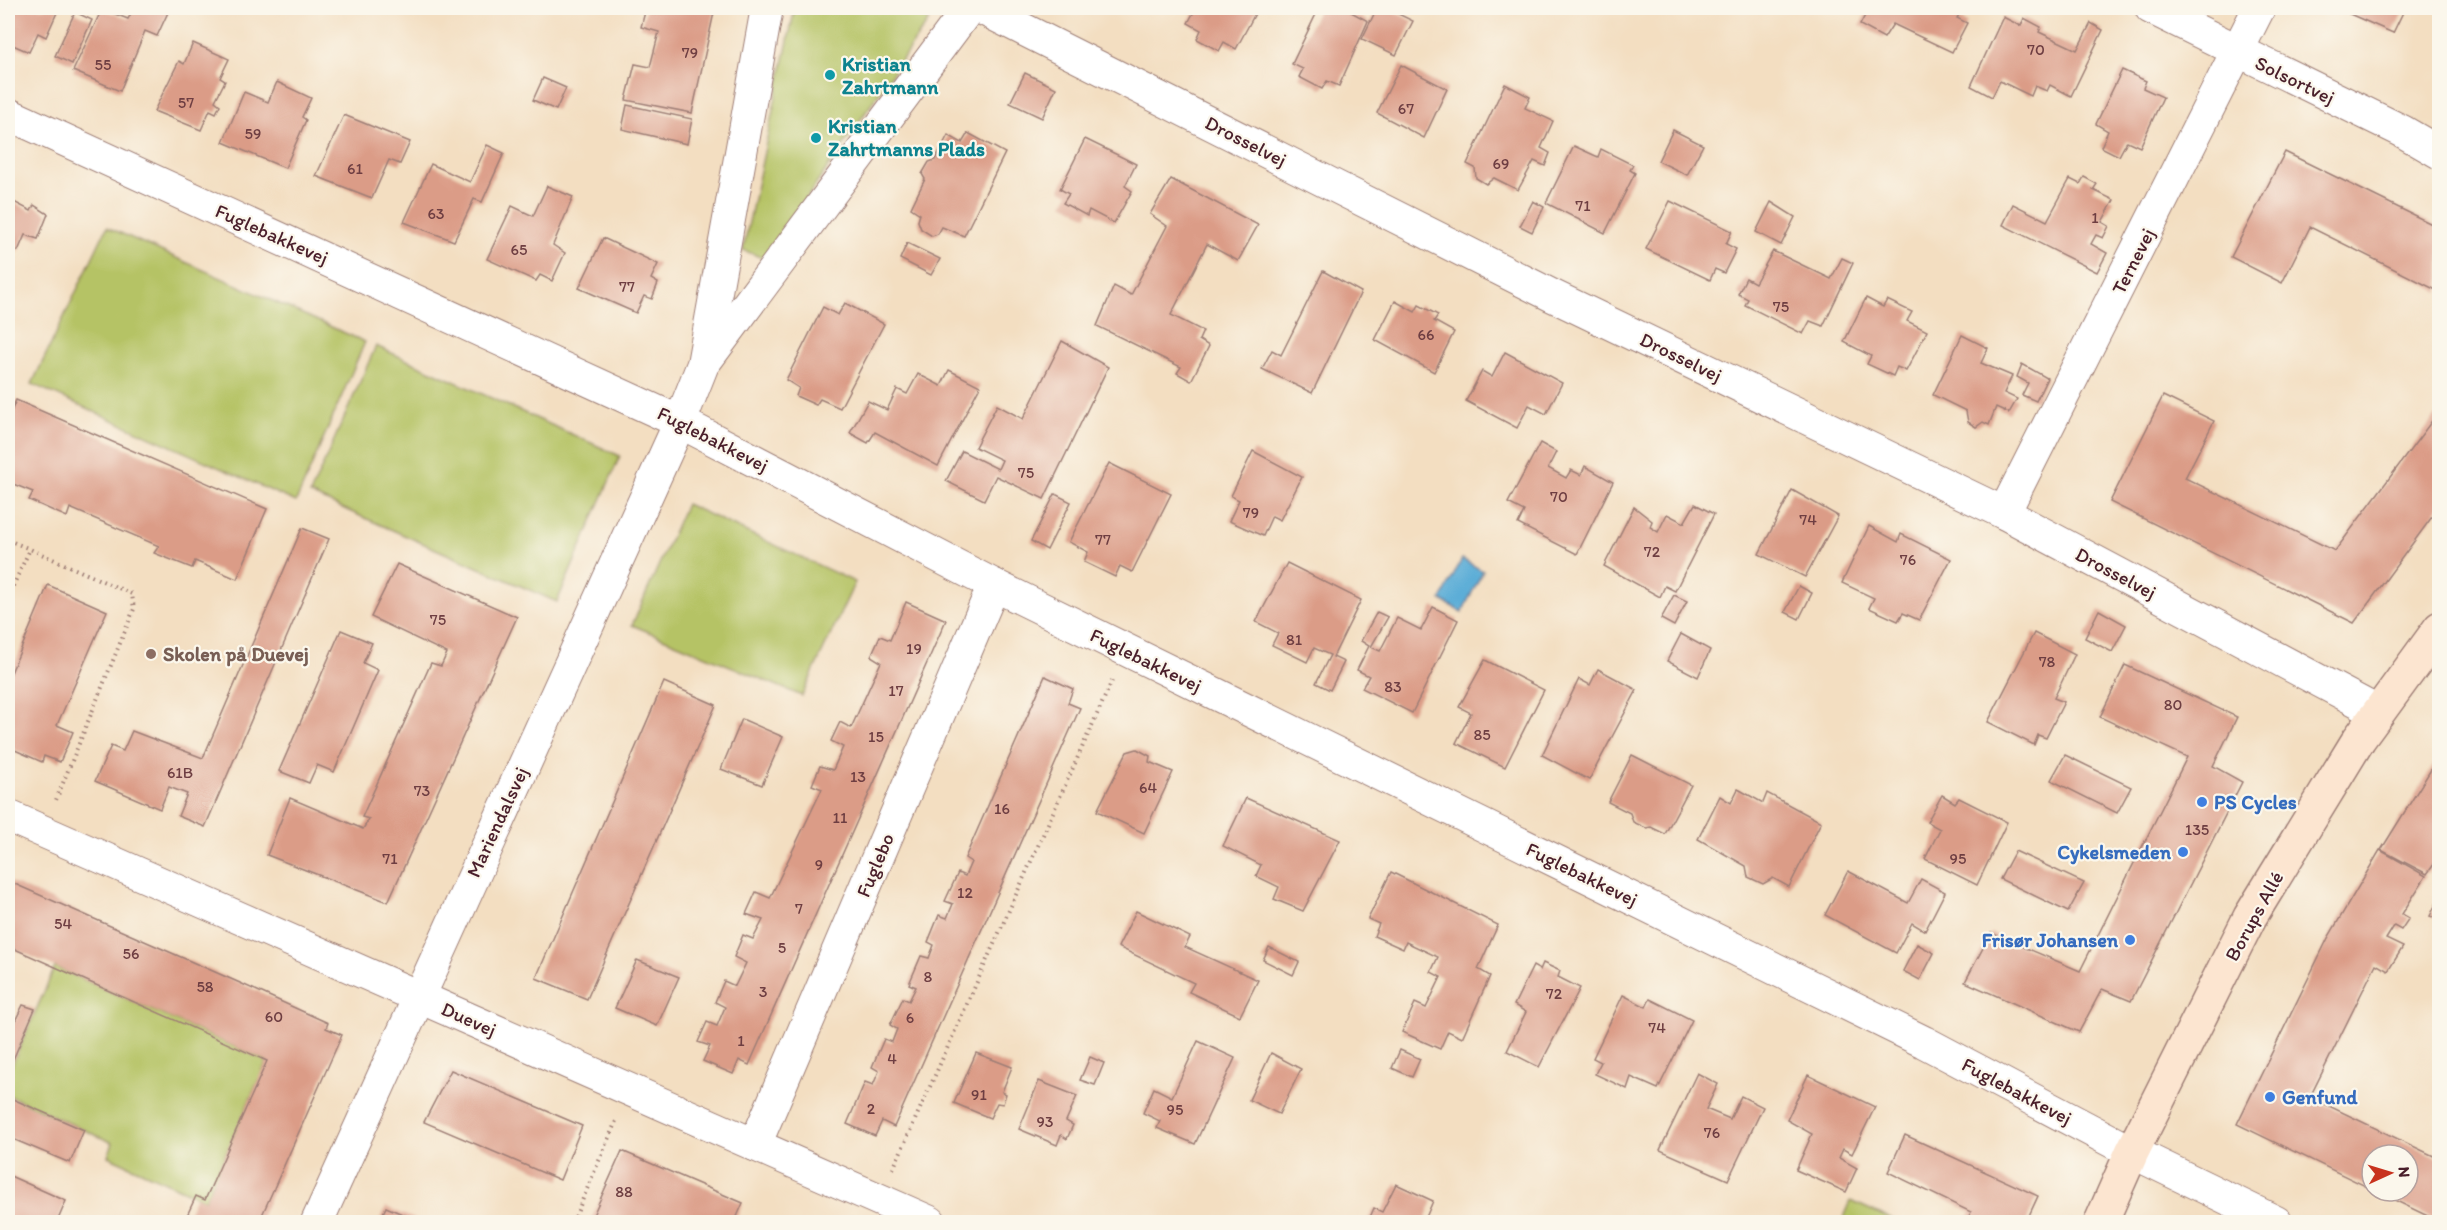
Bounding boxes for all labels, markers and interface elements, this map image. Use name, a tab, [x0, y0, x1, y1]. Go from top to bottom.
house number: 70	[2027, 40, 2045, 59]
house number: 79	[682, 43, 698, 62]
street label: Solsortvej	[2251, 50, 2339, 110]
place label: Kristian Zahrtmann	[842, 52, 939, 99]
house number: 55	[95, 55, 111, 74]
marker: Kristian Zahrtmann	[823, 68, 837, 82]
house number: 57	[178, 93, 194, 112]
house number: 67	[1398, 99, 1414, 118]
street label: Drosselvej	[1201, 110, 1291, 172]
place label: Kristian Zahrtmanns Plads	[828, 114, 985, 161]
house number: 59	[245, 124, 261, 143]
marker: Kristian Zahrtmanns Plads	[809, 131, 823, 145]
house number: 69	[1493, 154, 1509, 173]
house number: 61	[347, 159, 364, 178]
house number: 71	[1575, 196, 1591, 215]
street label: Fuglebakkevej	[212, 198, 332, 270]
house number: 63	[427, 204, 445, 223]
house number: 1	[2091, 208, 2099, 227]
street label: Ternevej	[2106, 224, 2160, 298]
house number: 65	[511, 240, 527, 259]
house number: 77	[619, 277, 635, 296]
house number: 75	[1773, 297, 1789, 316]
house number: 66	[1418, 325, 1434, 344]
street label: Drosselvej	[1636, 327, 1726, 387]
street label: Fuglebakkevej	[654, 401, 772, 477]
house number: 75	[1018, 463, 1034, 482]
house number: 70	[1550, 487, 1568, 506]
house number: 79	[1243, 503, 1259, 522]
house number: 74	[1799, 510, 1817, 529]
house number: 77	[1095, 530, 1111, 549]
house number: 72	[1644, 542, 1661, 561]
street label: Drosselvej	[2071, 542, 2161, 604]
house number: 76	[1900, 550, 1916, 569]
house number: 75	[430, 610, 446, 629]
street label: Fuglebakkevej	[1086, 623, 1206, 697]
house number: 81	[1286, 630, 1303, 649]
house number: 19	[906, 639, 922, 658]
place label: Skolen på Duevej	[163, 642, 309, 667]
marker: Skolen på Duevej	[144, 647, 158, 661]
house number: 78	[2039, 652, 2056, 671]
house number: 83	[1384, 677, 1402, 696]
house number: 17	[888, 681, 904, 700]
house number: 80	[2164, 695, 2182, 714]
house number: 85	[1473, 725, 1491, 744]
house number: 15	[868, 727, 884, 746]
house number: 61B	[167, 763, 193, 782]
street label: Mariendalsvej	[461, 763, 533, 881]
house number: 13	[850, 767, 866, 786]
house number: 64	[1139, 778, 1157, 797]
house number: 73	[414, 781, 431, 800]
place label: PS Cycles	[2214, 790, 2297, 815]
marker: PS Cycles	[2195, 795, 2209, 809]
house number: 16	[994, 799, 1010, 818]
house number: 11	[833, 808, 848, 827]
house number: 135	[2185, 820, 2209, 839]
street label: Fuglebo	[851, 829, 899, 901]
street label: Fuglebakkevej	[1522, 837, 1642, 911]
place label: Cykelsmeden	[2057, 840, 2172, 865]
marker: Cykelsmeden	[2176, 845, 2190, 859]
house number: 71	[382, 849, 398, 868]
house number: 95	[1950, 849, 1966, 868]
house number: 9	[815, 855, 823, 874]
street label: Borups Allé	[2219, 867, 2289, 965]
house number: 12	[957, 883, 974, 902]
house number: 7	[795, 899, 803, 918]
house number: 54	[54, 914, 72, 933]
place label: Frisør Johansen	[1982, 928, 2119, 952]
marker: Frisør Johansen	[2123, 933, 2137, 947]
house number: 5	[778, 938, 786, 957]
house number: 56	[123, 944, 139, 963]
house number: 8	[924, 967, 933, 986]
house number: 58	[196, 977, 214, 996]
house number: 3	[759, 982, 768, 1001]
house number: 72	[1546, 984, 1563, 1003]
street label: Duevej	[438, 996, 500, 1042]
house number: 60	[265, 1007, 283, 1026]
house number: 6	[906, 1008, 914, 1027]
house number: 74	[1648, 1018, 1666, 1037]
house number: 1	[737, 1031, 745, 1050]
house number: 4	[887, 1049, 897, 1068]
street label: Fuglebakkevej	[1958, 1052, 2076, 1130]
house number: 91	[971, 1085, 987, 1104]
place label: Genfund	[2282, 1085, 2358, 1109]
marker: Genfund	[2263, 1090, 2277, 1104]
house number: 2	[867, 1099, 876, 1118]
house number: 95	[1167, 1100, 1183, 1119]
house number: 93	[1036, 1112, 1054, 1131]
house number: 76	[1704, 1123, 1720, 1142]
north arrow	[2360, 1143, 2420, 1203]
text: N	[2395, 1166, 2414, 1178]
house number: 88	[615, 1182, 633, 1201]

